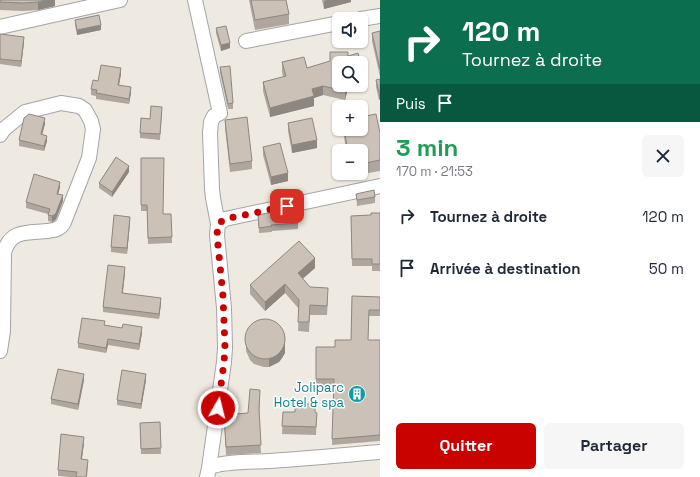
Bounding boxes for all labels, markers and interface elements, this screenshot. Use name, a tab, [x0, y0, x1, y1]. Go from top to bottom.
map controls	[332, 12, 368, 180]
button: sound	[332, 12, 368, 48]
text: 120 m	[462, 13, 540, 49]
icon: right	[396, 16, 448, 68]
text: Tournez à droite	[462, 48, 602, 71]
button: search	[332, 56, 368, 92]
icon: arrive	[434, 92, 456, 114]
text: Puis	[396, 94, 426, 113]
button: +	[332, 100, 368, 136]
text: 3 min	[396, 132, 458, 163]
button: close	[642, 135, 684, 177]
button: −	[332, 144, 368, 180]
text: 170 m · 21:53	[396, 163, 473, 180]
pin	[270, 189, 304, 223]
icon: arrive	[276, 195, 298, 217]
icon: right	[396, 205, 418, 227]
text: Tournez à droite	[430, 207, 547, 226]
text: 120 m	[642, 207, 684, 226]
icon: arrive	[396, 257, 418, 279]
text: Arrivée à destination	[430, 259, 580, 278]
text: 50 m	[649, 259, 684, 278]
place label: Joliparc Hotel & spa	[274, 379, 345, 411]
building icon: Joliparc Hotel & spa	[347, 384, 367, 404]
position arrow	[197, 387, 239, 429]
button: Quitter	[396, 423, 536, 469]
button: Partager	[544, 423, 684, 469]

